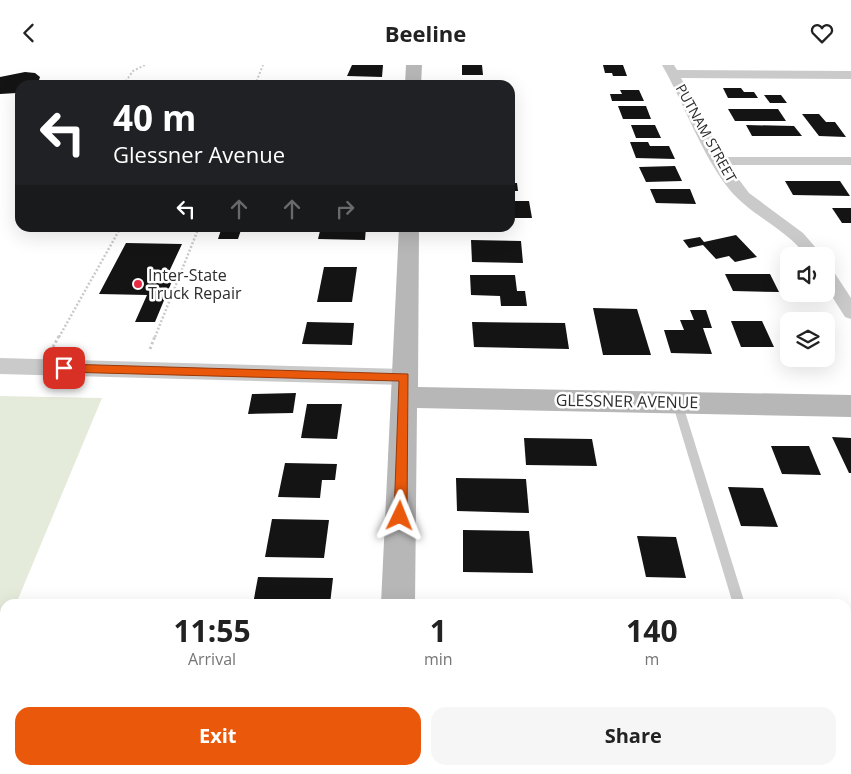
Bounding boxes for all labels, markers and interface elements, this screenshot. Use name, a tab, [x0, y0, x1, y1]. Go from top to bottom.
text: Beeline	[385, 18, 466, 48]
icon: back	[15, 19, 43, 47]
icon: heart	[808, 19, 836, 47]
street label: PUTNAM STREET	[672, 80, 741, 185]
text: 40 m	[113, 94, 196, 141]
icon: left	[30, 100, 95, 165]
text: Glessner Avenue	[113, 139, 285, 169]
icon: left	[172, 195, 200, 223]
icon: ahead	[225, 195, 253, 223]
icon: ahead	[278, 195, 306, 223]
icon: right	[331, 195, 359, 223]
map controls	[780, 247, 835, 367]
button: sound	[780, 247, 835, 302]
place label: Inter-State Truck Repair	[148, 264, 242, 304]
marker: Inter-State Truck Repair	[132, 278, 144, 290]
button: layers	[780, 312, 835, 367]
pin	[43, 347, 85, 389]
icon: arrive	[50, 354, 78, 382]
street label: GLESSNER AVENUE	[556, 389, 698, 413]
position arrow	[373, 489, 425, 541]
text: 11:55	[173, 610, 251, 651]
text: 1	[430, 610, 447, 651]
text: 140	[626, 610, 678, 651]
text: Arrival	[188, 648, 236, 670]
text: min	[424, 648, 453, 670]
text: m	[644, 648, 659, 670]
button: Exit	[15, 707, 421, 765]
button: Share	[431, 707, 836, 765]

